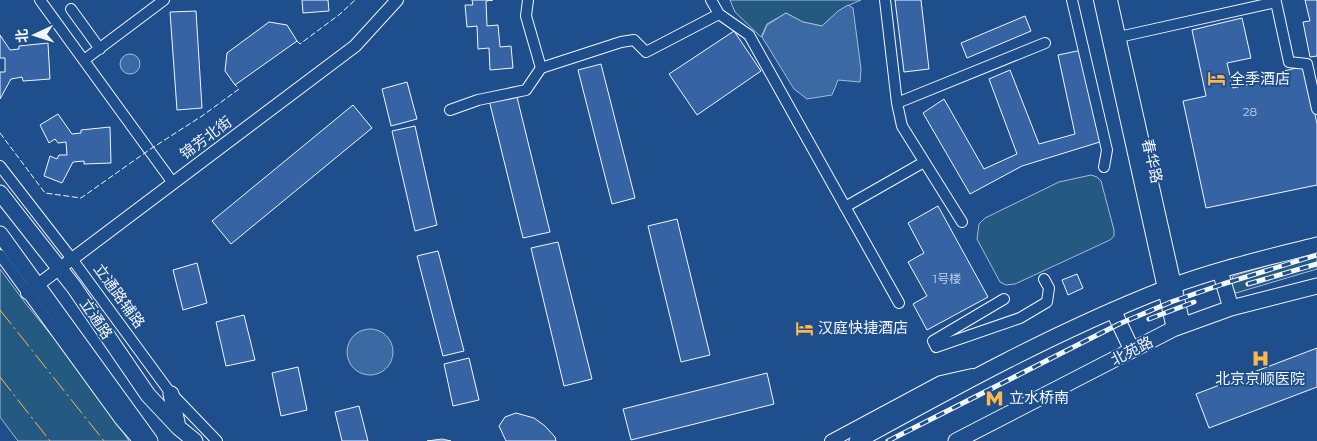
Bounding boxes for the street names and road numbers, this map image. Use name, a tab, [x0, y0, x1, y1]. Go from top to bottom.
street label: 锦芳北街	[176, 112, 235, 163]
street label: 春华路	[1138, 137, 1167, 185]
street label: 立通路辅路	[90, 260, 148, 332]
street label: 立通路	[76, 295, 116, 343]
street label: 北苑路	[1107, 332, 1156, 369]

